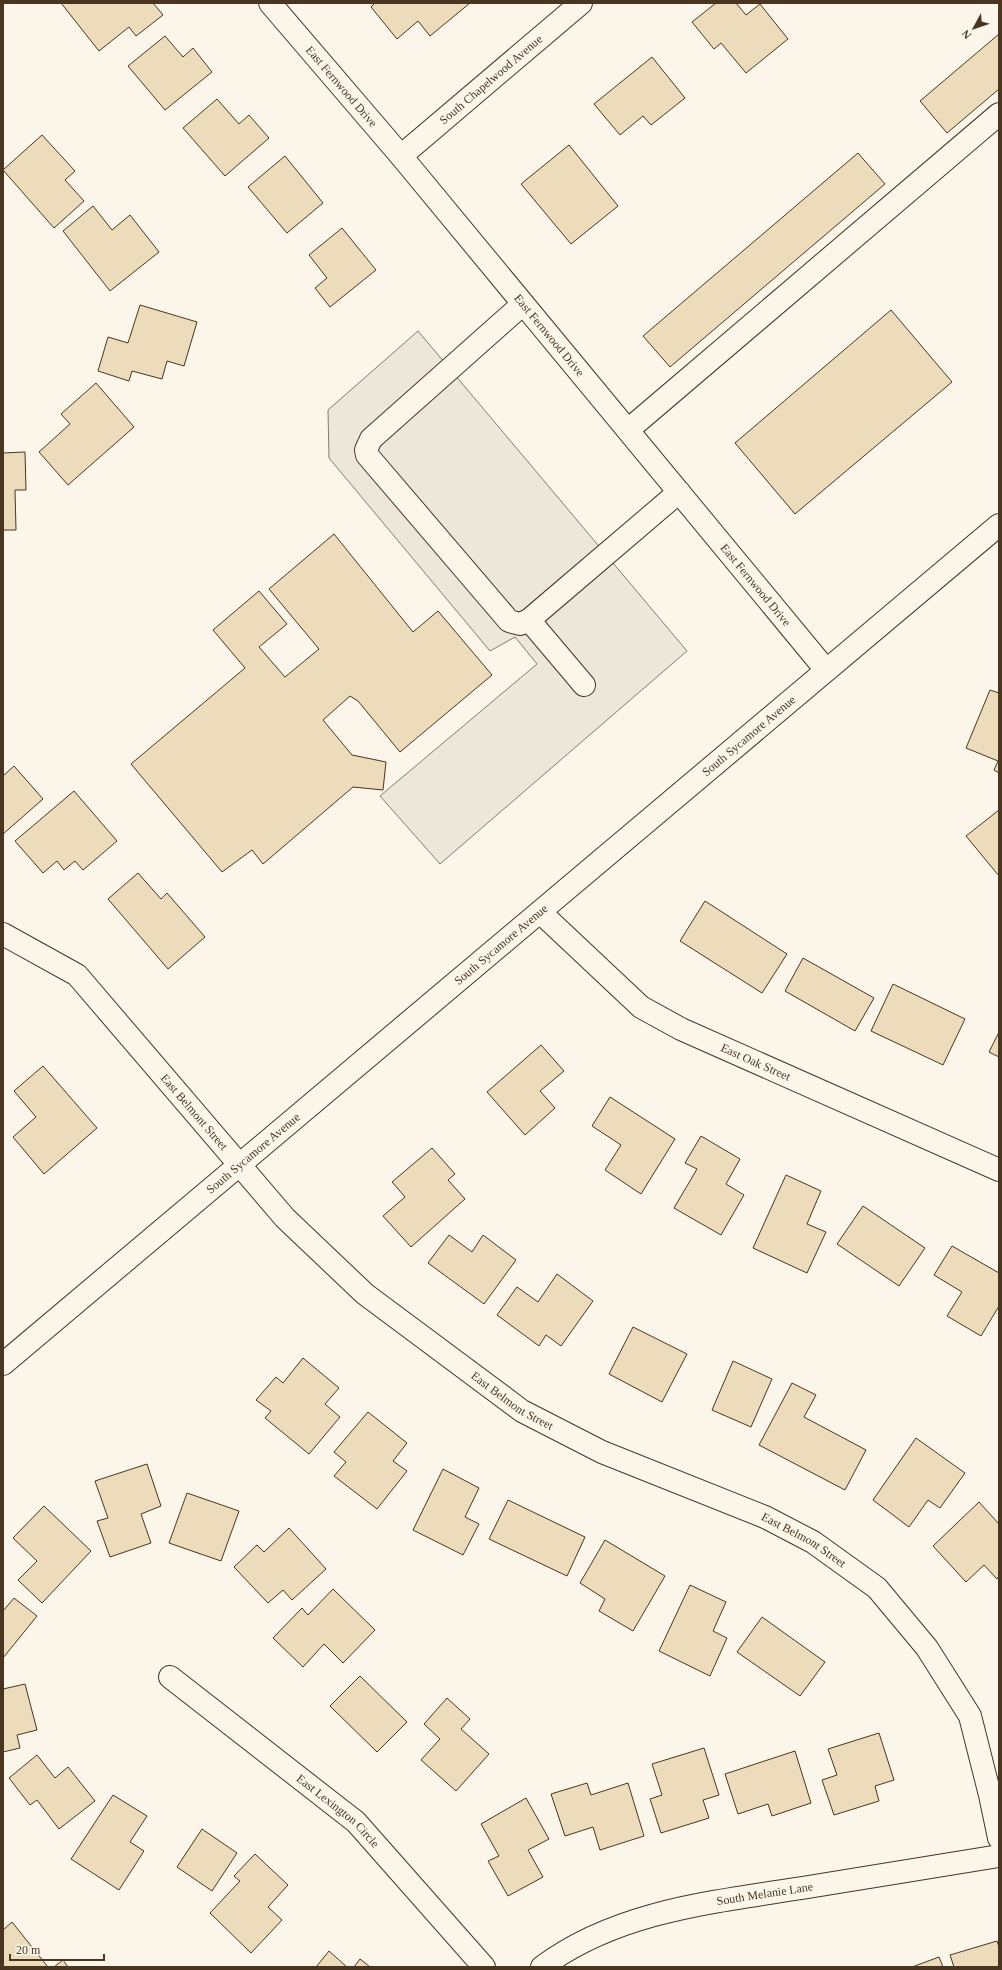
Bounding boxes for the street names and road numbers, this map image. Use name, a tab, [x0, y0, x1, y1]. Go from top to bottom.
street label: South Chapelwood Avenue	[437, 32, 545, 127]
street label: East Fernwood Drive	[303, 43, 380, 130]
street label: East Fernwood Drive	[511, 291, 587, 379]
street label: East Fernwood Drive	[718, 541, 794, 629]
street label: South Sycamore Avenue	[699, 693, 798, 779]
street label: South Sycamore Avenue	[451, 901, 550, 988]
street label: East Oak Street	[719, 1041, 793, 1084]
street label: East Belmont Street	[158, 1071, 231, 1154]
street label: South Sycamore Avenue	[204, 1110, 303, 1197]
street label: East Belmont Street	[468, 1369, 556, 1433]
street label: East Belmont Street	[759, 1509, 849, 1571]
street label: East Lexington Circle	[294, 1771, 382, 1851]
street label: South Melanie Lane	[715, 1879, 814, 1908]

